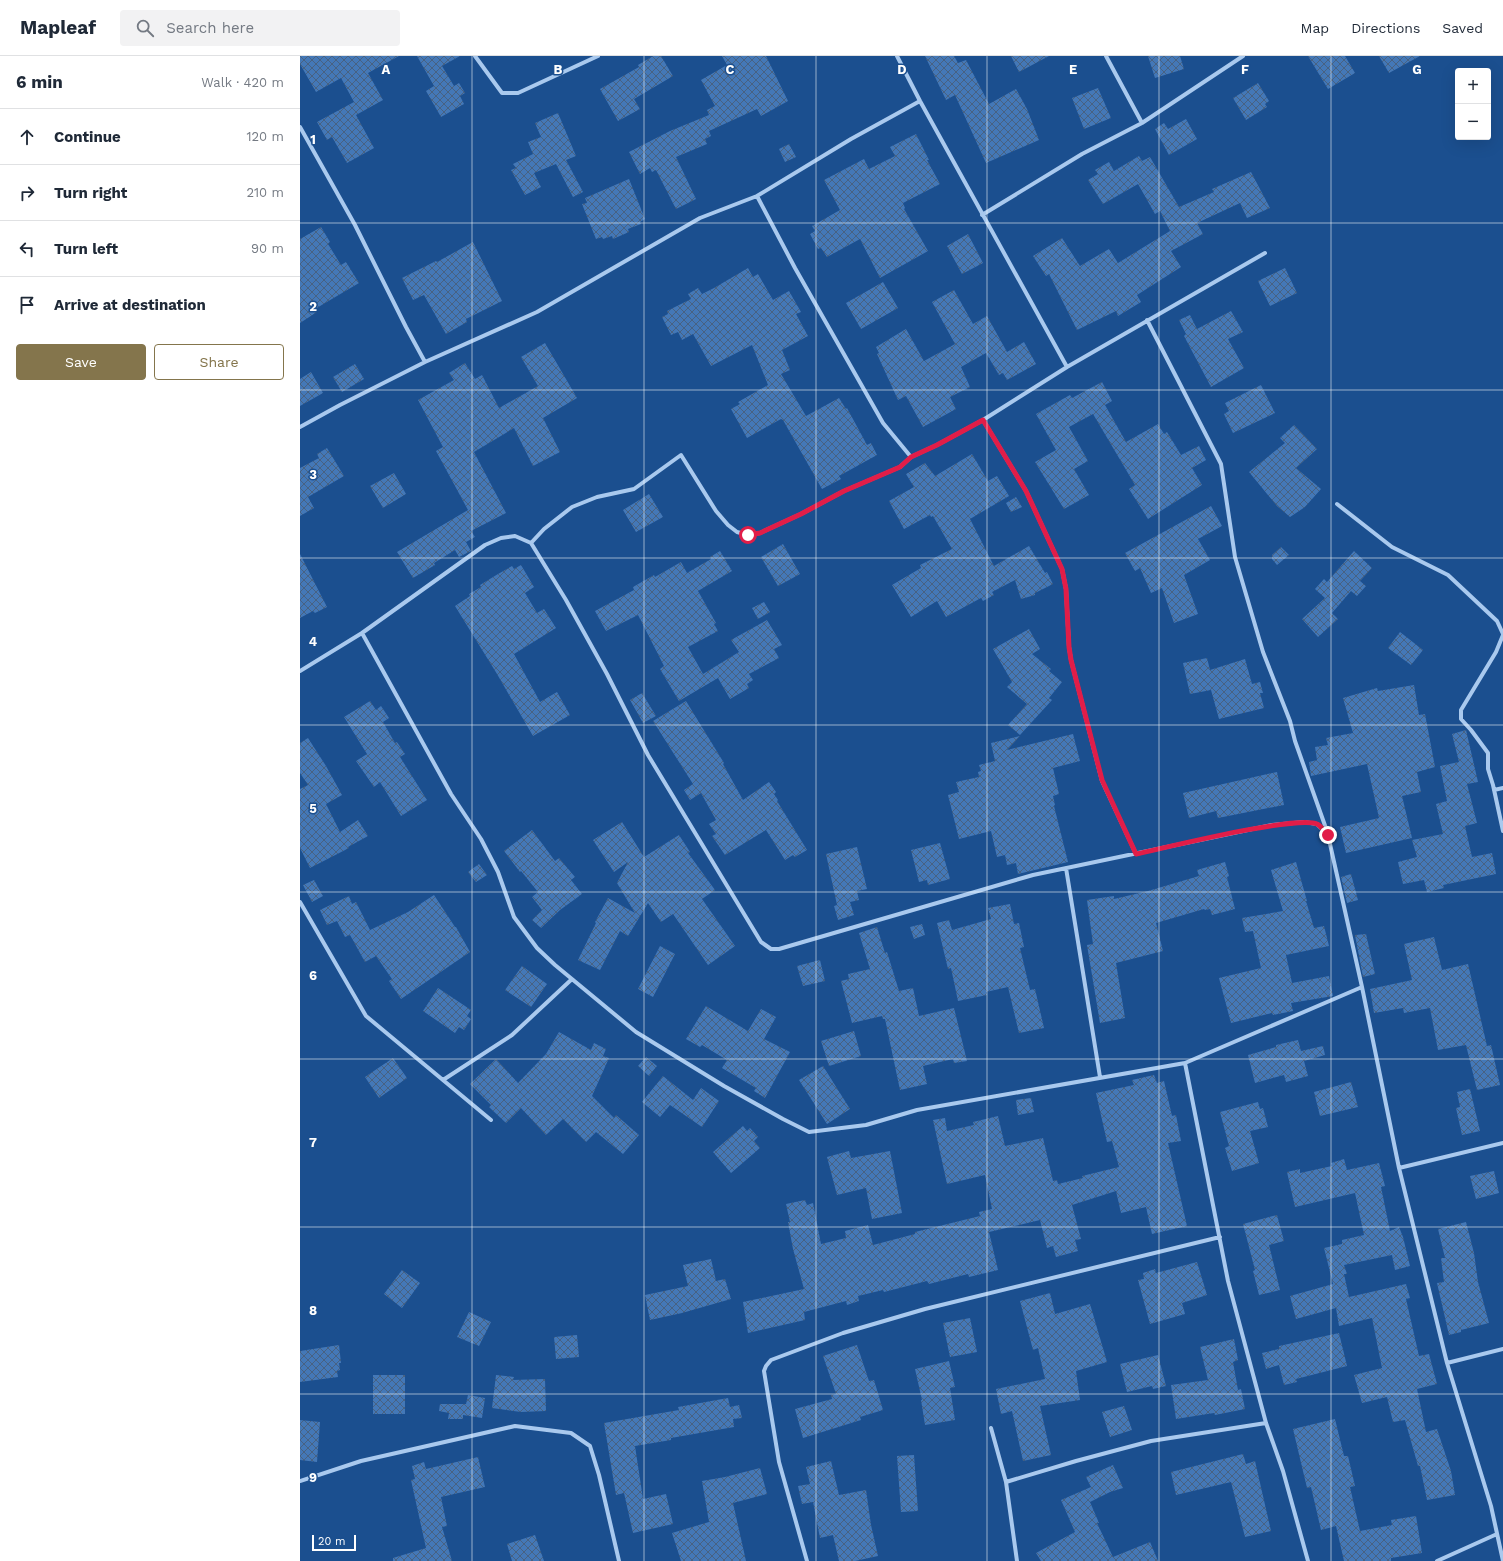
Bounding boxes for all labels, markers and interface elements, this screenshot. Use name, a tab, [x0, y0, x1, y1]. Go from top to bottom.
search box	[120, 10, 400, 46]
text: Mapleaf	[20, 16, 96, 39]
icon: search	[134, 17, 156, 39]
text: Search here	[166, 19, 254, 37]
text: Map	[1301, 20, 1329, 36]
text: Directions	[1351, 20, 1420, 36]
text: Saved	[1442, 20, 1483, 36]
text: A	[382, 62, 391, 77]
text: B	[554, 62, 563, 77]
text: C	[726, 62, 735, 77]
text: D	[897, 62, 907, 77]
text: E	[1069, 62, 1077, 77]
text: F	[1241, 62, 1249, 77]
text: G	[1412, 62, 1422, 77]
map controls	[1455, 68, 1491, 140]
button: +	[1455, 68, 1491, 104]
text: 6 min	[16, 72, 63, 92]
text: Walk · 420 m	[201, 75, 284, 90]
button: −	[1455, 104, 1491, 140]
icon: ahead	[16, 126, 38, 148]
text: Continue	[54, 128, 121, 146]
text: 120 m	[246, 129, 284, 144]
text: 1	[310, 132, 316, 147]
icon: right	[16, 182, 38, 204]
text: Turn right	[54, 184, 127, 202]
text: 210 m	[246, 185, 284, 200]
icon: left	[16, 238, 38, 260]
text: Turn left	[54, 240, 118, 258]
text: 90 m	[251, 241, 284, 256]
icon: arrive	[16, 294, 38, 316]
text: Arrive at destination	[54, 296, 206, 314]
text: 2	[309, 299, 317, 314]
button: Save	[16, 344, 146, 380]
button: Share	[154, 344, 284, 380]
text: 3	[309, 467, 317, 482]
route start	[739, 526, 757, 544]
text: 4	[309, 634, 318, 649]
text: 5	[309, 801, 317, 816]
route end	[1319, 826, 1337, 844]
text: 6	[309, 968, 317, 983]
text: 7	[309, 1135, 317, 1150]
text: 8	[309, 1303, 317, 1318]
text: 9	[309, 1470, 317, 1485]
scale bar	[312, 1533, 356, 1552]
text: 20 m	[318, 1535, 346, 1548]

